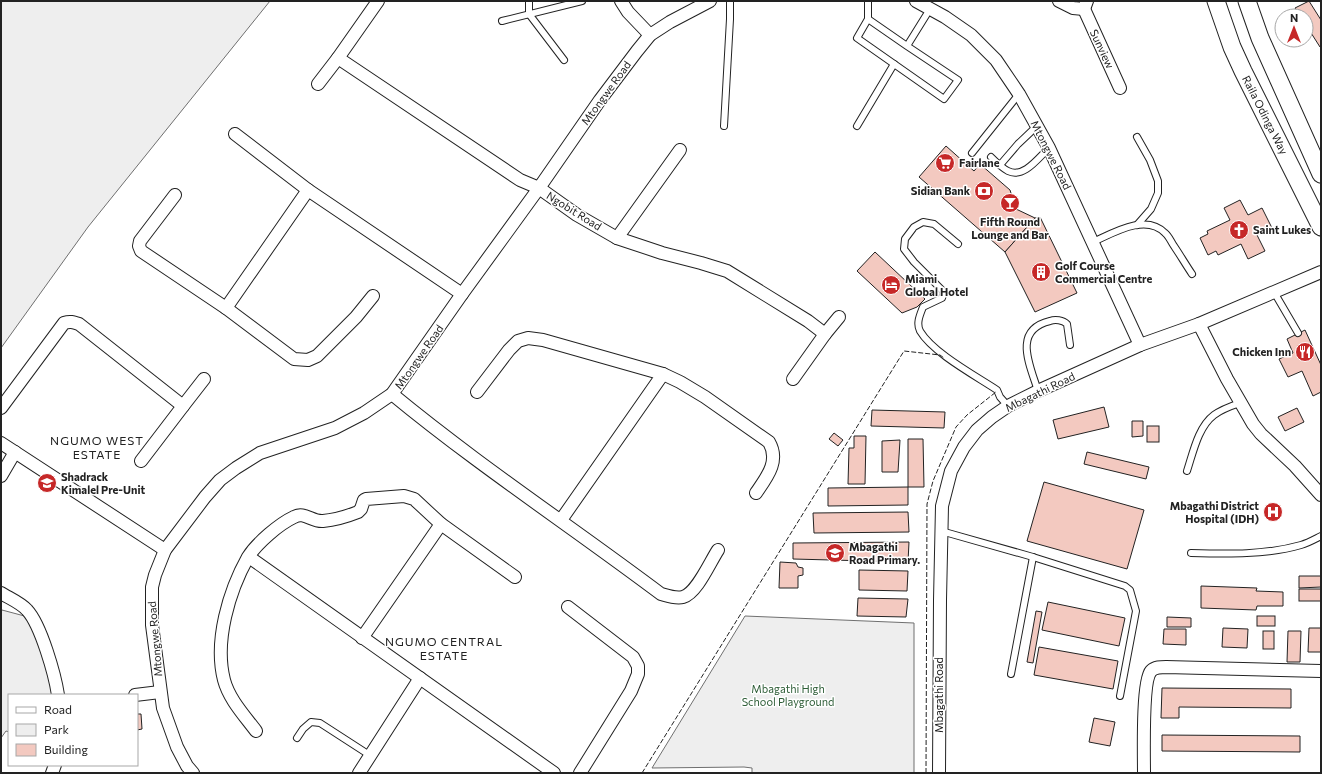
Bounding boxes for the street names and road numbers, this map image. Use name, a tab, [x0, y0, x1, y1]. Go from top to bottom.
street label: Sunview	[1088, 27, 1117, 71]
street label: Mtongwe Road	[578, 58, 633, 127]
street label: Raila Odinga Way	[1240, 73, 1291, 157]
street label: Mtongwe Road	[1028, 118, 1074, 191]
street label: Ngobit Road	[544, 189, 604, 233]
street label: Mtongwe Road	[392, 322, 446, 391]
street label: Mbagathi Road	[1003, 369, 1077, 414]
street label: Mtongwe Road	[145, 601, 164, 677]
street label: Mbagathi Road	[932, 657, 945, 733]

